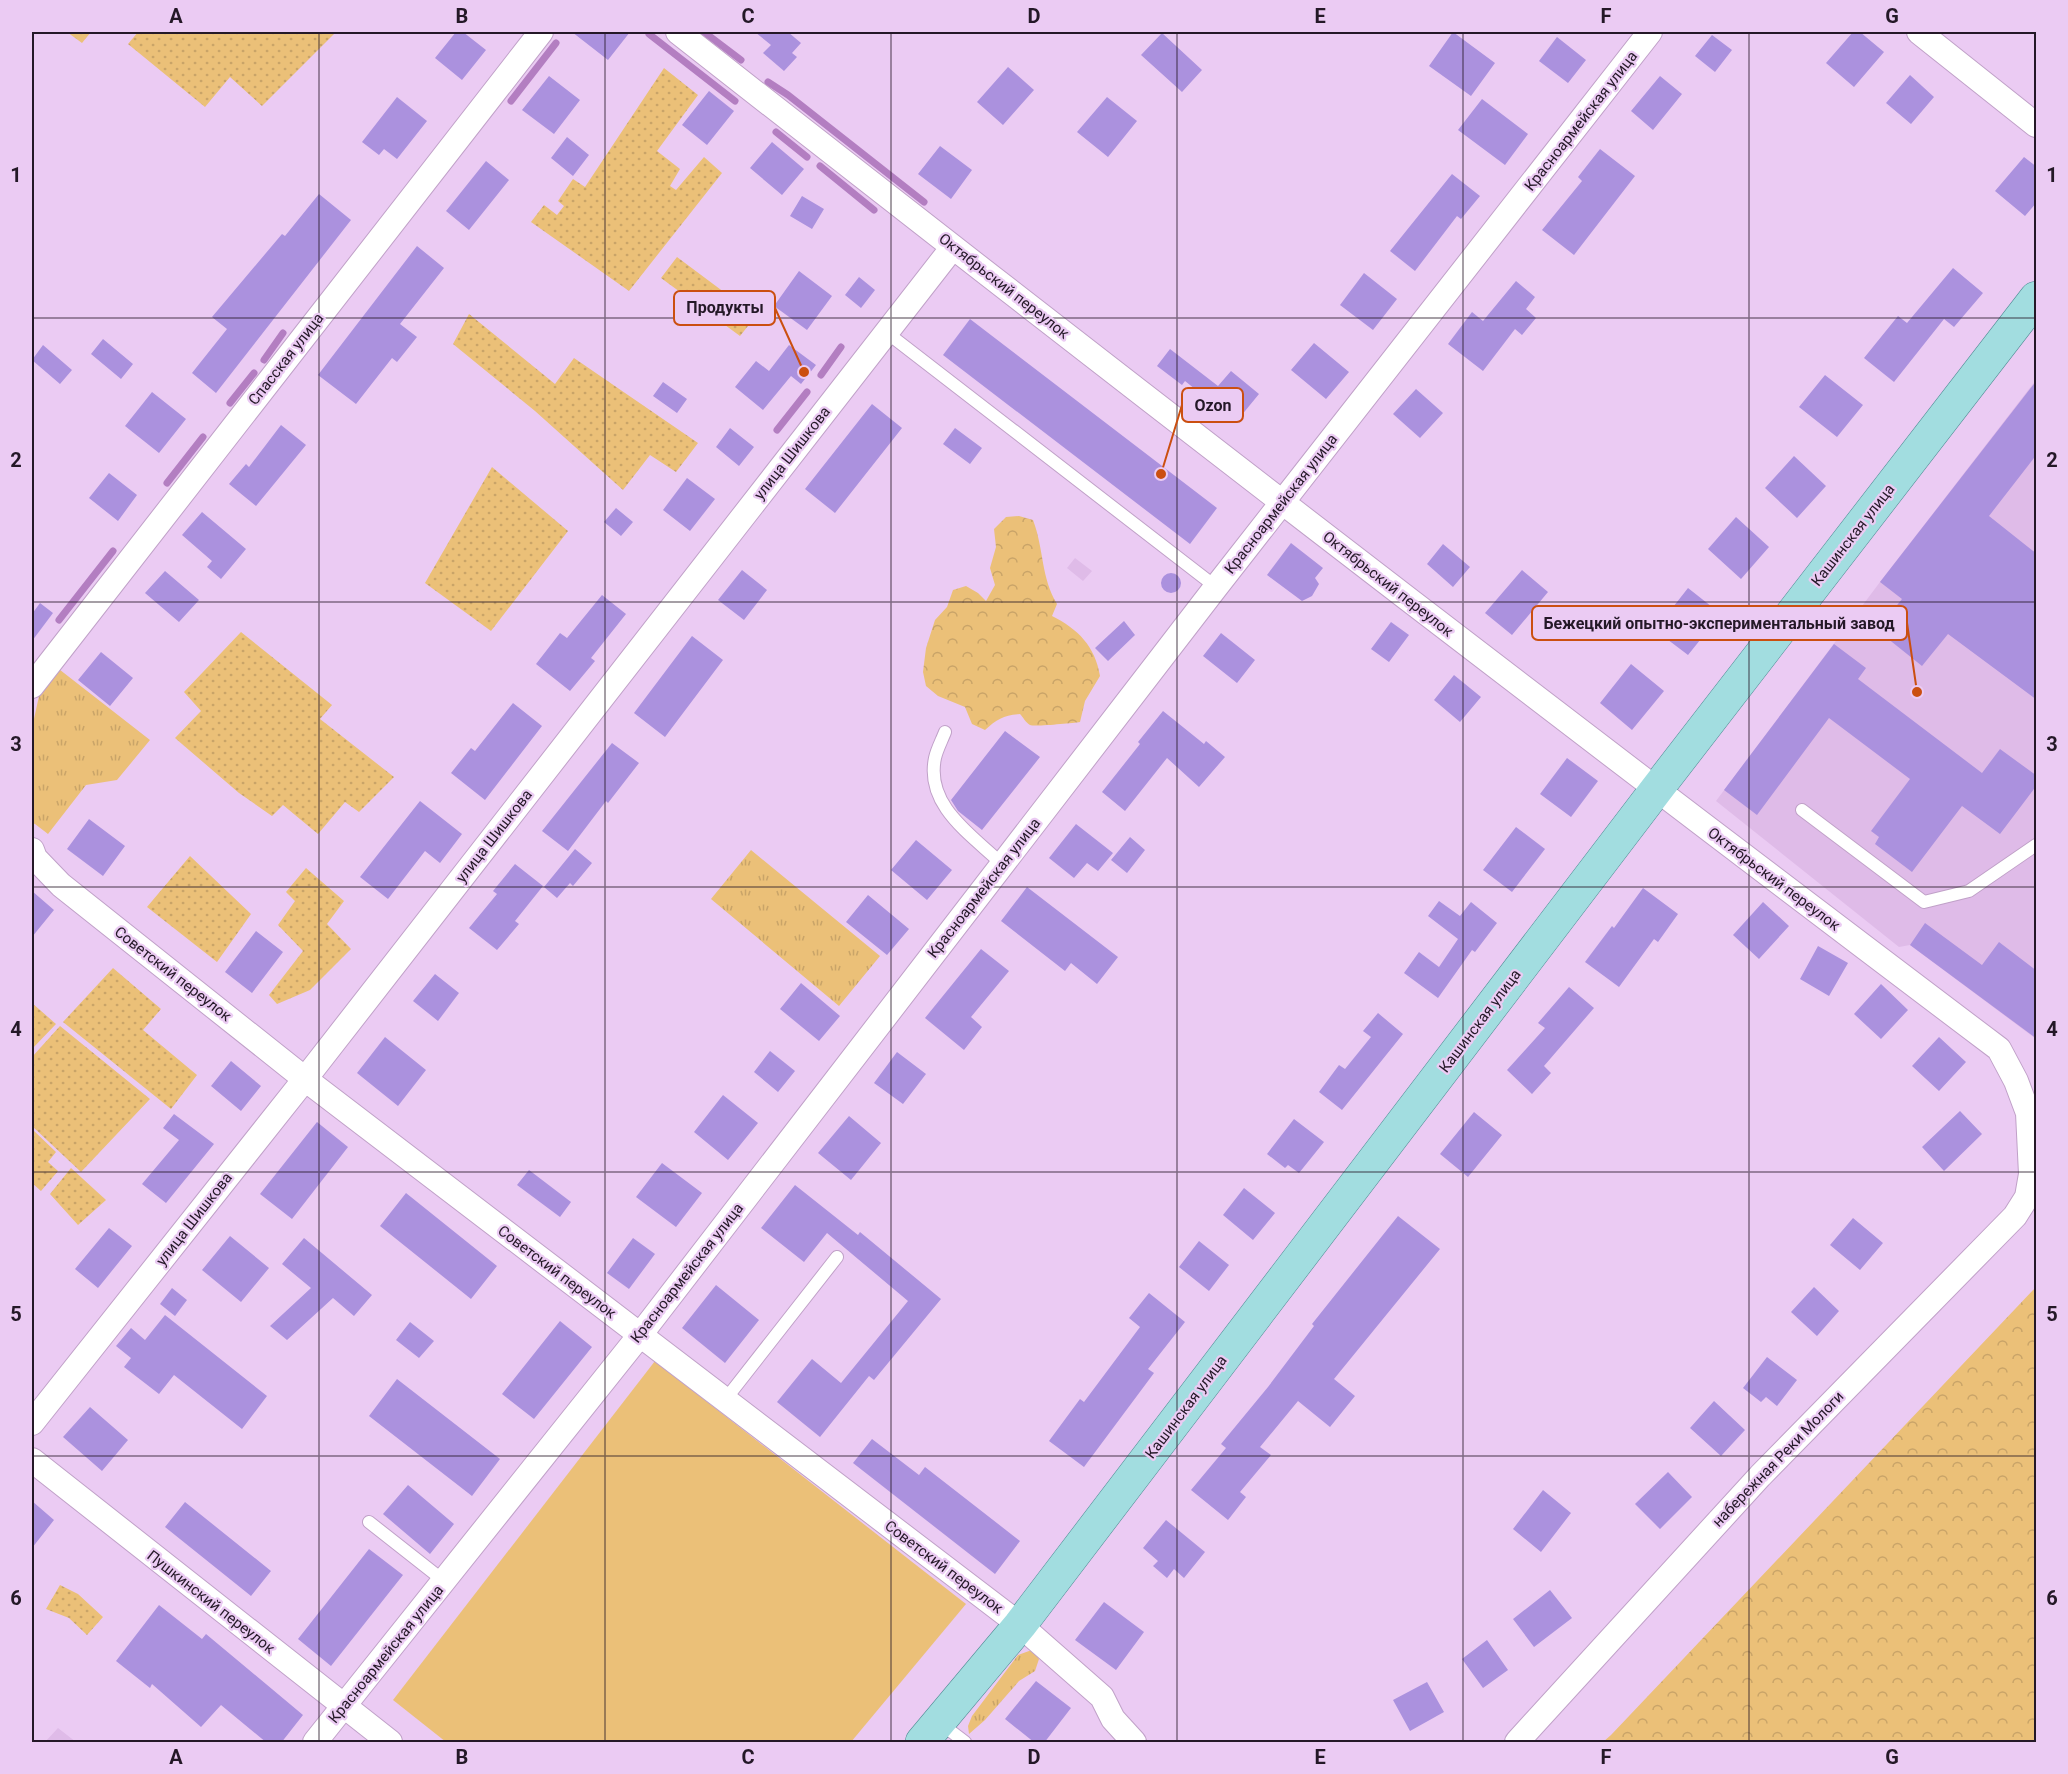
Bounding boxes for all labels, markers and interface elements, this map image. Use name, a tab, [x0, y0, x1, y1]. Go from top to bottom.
text: A	[169, 4, 183, 28]
text: B	[456, 4, 468, 28]
text: C	[741, 4, 755, 28]
text: D	[1028, 4, 1041, 28]
text: E	[1314, 4, 1326, 28]
text: F	[1601, 4, 1612, 28]
text: G	[1885, 4, 1899, 28]
street label: Красноармейская улица	[1521, 47, 1641, 195]
text: 1	[10, 163, 22, 187]
text: 1	[2046, 163, 2058, 187]
street label: Октябрьский переулок	[935, 229, 1073, 343]
callout: Продукты	[674, 291, 775, 325]
text: Продукты	[686, 298, 764, 317]
street label: Спасская улица	[245, 309, 327, 409]
callout: Ozon	[1182, 388, 1243, 422]
text: Ozon	[1194, 396, 1232, 415]
street label: улица Шишкова	[750, 403, 834, 503]
street label: Красноармейская улица	[1221, 430, 1341, 578]
text: 2	[10, 448, 22, 472]
text: 2	[2046, 448, 2058, 472]
street label: Кашинская улица	[1808, 480, 1898, 590]
street label: Октябрьский переулок	[1319, 527, 1457, 641]
callout: Бежецкий опытно-экспериментальный завод	[1532, 606, 1907, 640]
text: Бежецкий опытно-экспериментальный завод	[1543, 614, 1895, 633]
text: 3	[10, 732, 22, 756]
text: 3	[2046, 732, 2058, 756]
street label: улица Шишкова	[452, 786, 536, 886]
street label: Красноармейская улица	[924, 814, 1044, 962]
street label: Октябрьский переулок	[1704, 823, 1844, 935]
street label: Советский переулок	[111, 923, 235, 1025]
street label: Кашинская улица	[1435, 966, 1525, 1076]
text: 4	[10, 1017, 22, 1041]
text: 4	[2046, 1017, 2058, 1041]
street label: улица Шишкова	[152, 1169, 236, 1269]
street label: Красноармейская улица	[627, 1199, 747, 1347]
street label: Советский переулок	[494, 1222, 620, 1322]
text: 5	[10, 1302, 22, 1326]
text: 5	[2046, 1302, 2058, 1326]
street label: Кашинская улица	[1141, 1352, 1231, 1462]
street label: набережная Реки Мологи	[1709, 1388, 1847, 1530]
street label: Советский переулок	[881, 1517, 1007, 1617]
street label: Пушкинский переулок	[143, 1546, 279, 1658]
street label: Красноармейская улица	[325, 1581, 447, 1727]
text: 6	[10, 1586, 22, 1610]
text: 6	[2046, 1586, 2058, 1610]
text: A	[169, 1745, 183, 1769]
text: B	[456, 1745, 468, 1769]
text: C	[741, 1745, 755, 1769]
text: D	[1028, 1745, 1041, 1769]
text: E	[1314, 1745, 1326, 1769]
text: F	[1601, 1745, 1612, 1769]
text: G	[1885, 1745, 1899, 1769]

